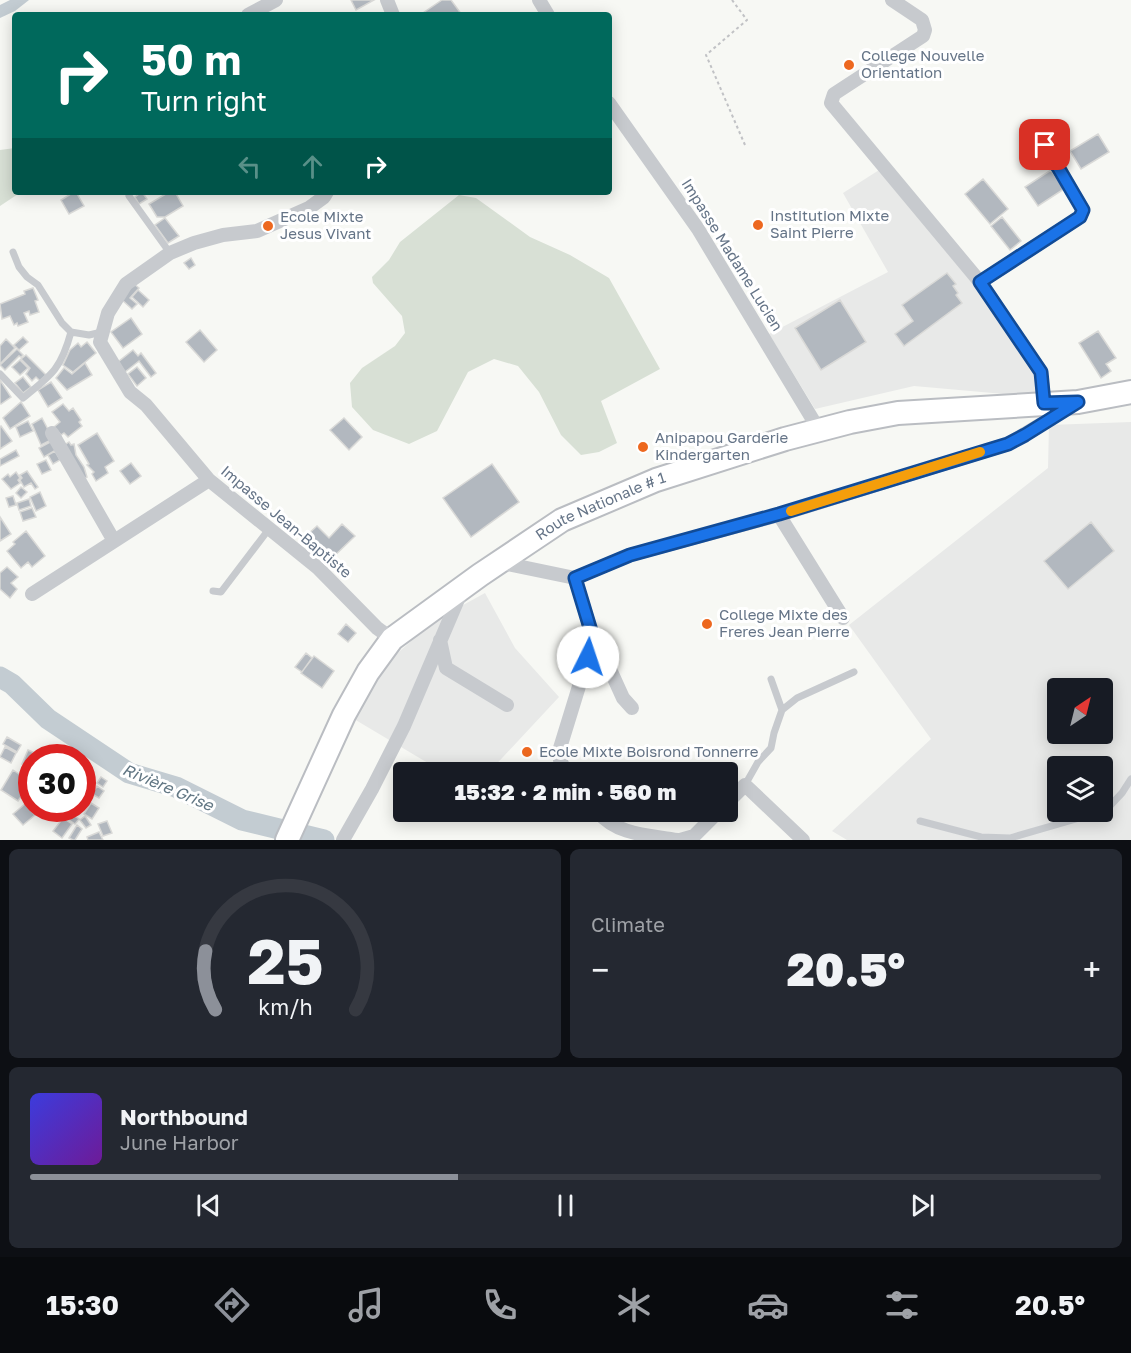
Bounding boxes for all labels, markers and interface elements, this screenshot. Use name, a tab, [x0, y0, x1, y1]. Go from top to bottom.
text: 50 m	[141, 34, 241, 84]
icon: right	[42, 36, 120, 114]
place label: College Nouvelle Orientation	[861, 46, 985, 81]
marker: College Nouvelle Orientation	[842, 58, 856, 72]
text: Turn right	[141, 85, 267, 117]
pin	[1019, 119, 1070, 170]
icon: arrive	[1028, 128, 1061, 161]
icon: left	[233, 150, 266, 183]
icon: ahead	[296, 150, 329, 183]
icon: right	[359, 150, 392, 183]
street label: Impasse Madame Lucien	[679, 175, 787, 334]
place label: Institution Mixte Saint Pierre	[770, 206, 889, 241]
place label: Ecole Mixte Jesus Vivant	[280, 207, 371, 242]
marker: Institution Mixte Saint Pierre	[751, 218, 765, 232]
marker: Ecole Mixte Jesus Vivant	[261, 219, 275, 233]
place label: Anipapou Garderie Kindergarten	[655, 428, 789, 463]
marker: Anipapou Garderie Kindergarten	[636, 440, 650, 454]
street label: Impasse Jean-Baptiste	[218, 461, 356, 581]
street label: Route Nationale # 1	[532, 468, 668, 543]
place label: College Mixte des Freres Jean Pierre	[719, 605, 850, 640]
marker: College Mixte des Freres Jean Pierre	[700, 617, 714, 631]
position arrow	[556, 625, 620, 689]
north arrow	[1047, 678, 1113, 744]
map controls	[1047, 678, 1113, 822]
place label: Ecole Mixte Boisrond Tonnerre	[539, 742, 759, 760]
speed limit sign: 30	[18, 744, 96, 822]
marker: Ecole Mixte Boisrond Tonnerre	[520, 745, 534, 759]
button: layers	[1047, 756, 1113, 822]
water label: Rivière Grise	[120, 759, 218, 816]
text: 15:32 · 2 min · 560 m	[455, 778, 676, 805]
text: Climate	[591, 912, 665, 936]
text: 25	[247, 923, 323, 998]
text: 20.5°	[787, 942, 905, 996]
text: −	[591, 950, 609, 989]
text: +	[1083, 950, 1101, 989]
text: km/h	[258, 995, 312, 1021]
text: Northbound	[120, 1103, 248, 1130]
text: June Harbor	[120, 1130, 239, 1154]
icon: previous	[192, 1189, 225, 1222]
icon: pause	[549, 1189, 582, 1222]
icon: next	[906, 1189, 939, 1222]
icon: directions	[211, 1284, 253, 1326]
icon: music	[345, 1284, 387, 1326]
icon: phone	[479, 1284, 521, 1326]
icon: climate	[613, 1284, 655, 1326]
icon: car	[747, 1284, 789, 1326]
icon: filters	[881, 1284, 923, 1326]
text: 15:30	[46, 1289, 119, 1321]
text: 20.5°	[1015, 1289, 1085, 1321]

